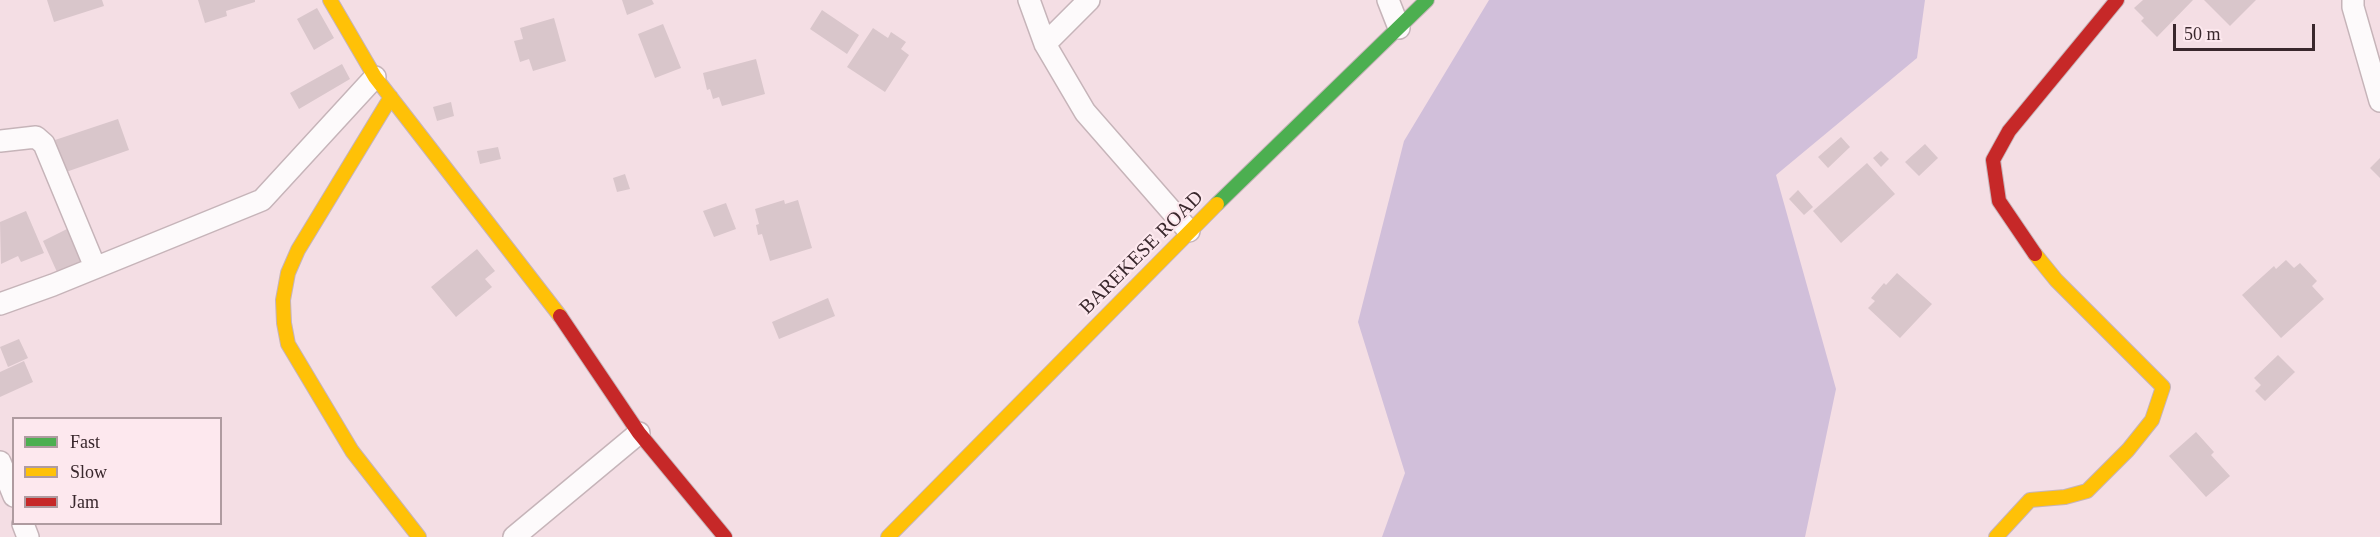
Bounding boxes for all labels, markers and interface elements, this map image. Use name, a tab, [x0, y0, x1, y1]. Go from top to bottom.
scale bar	[2176, 12, 2318, 50]
text: 50 m	[2184, 24, 2221, 44]
street label: BAREKESE ROAD	[1075, 186, 1209, 320]
legend	[12, 417, 222, 525]
text: Fast	[70, 432, 100, 452]
text: Slow	[70, 462, 107, 482]
text: Jam	[70, 492, 99, 512]

